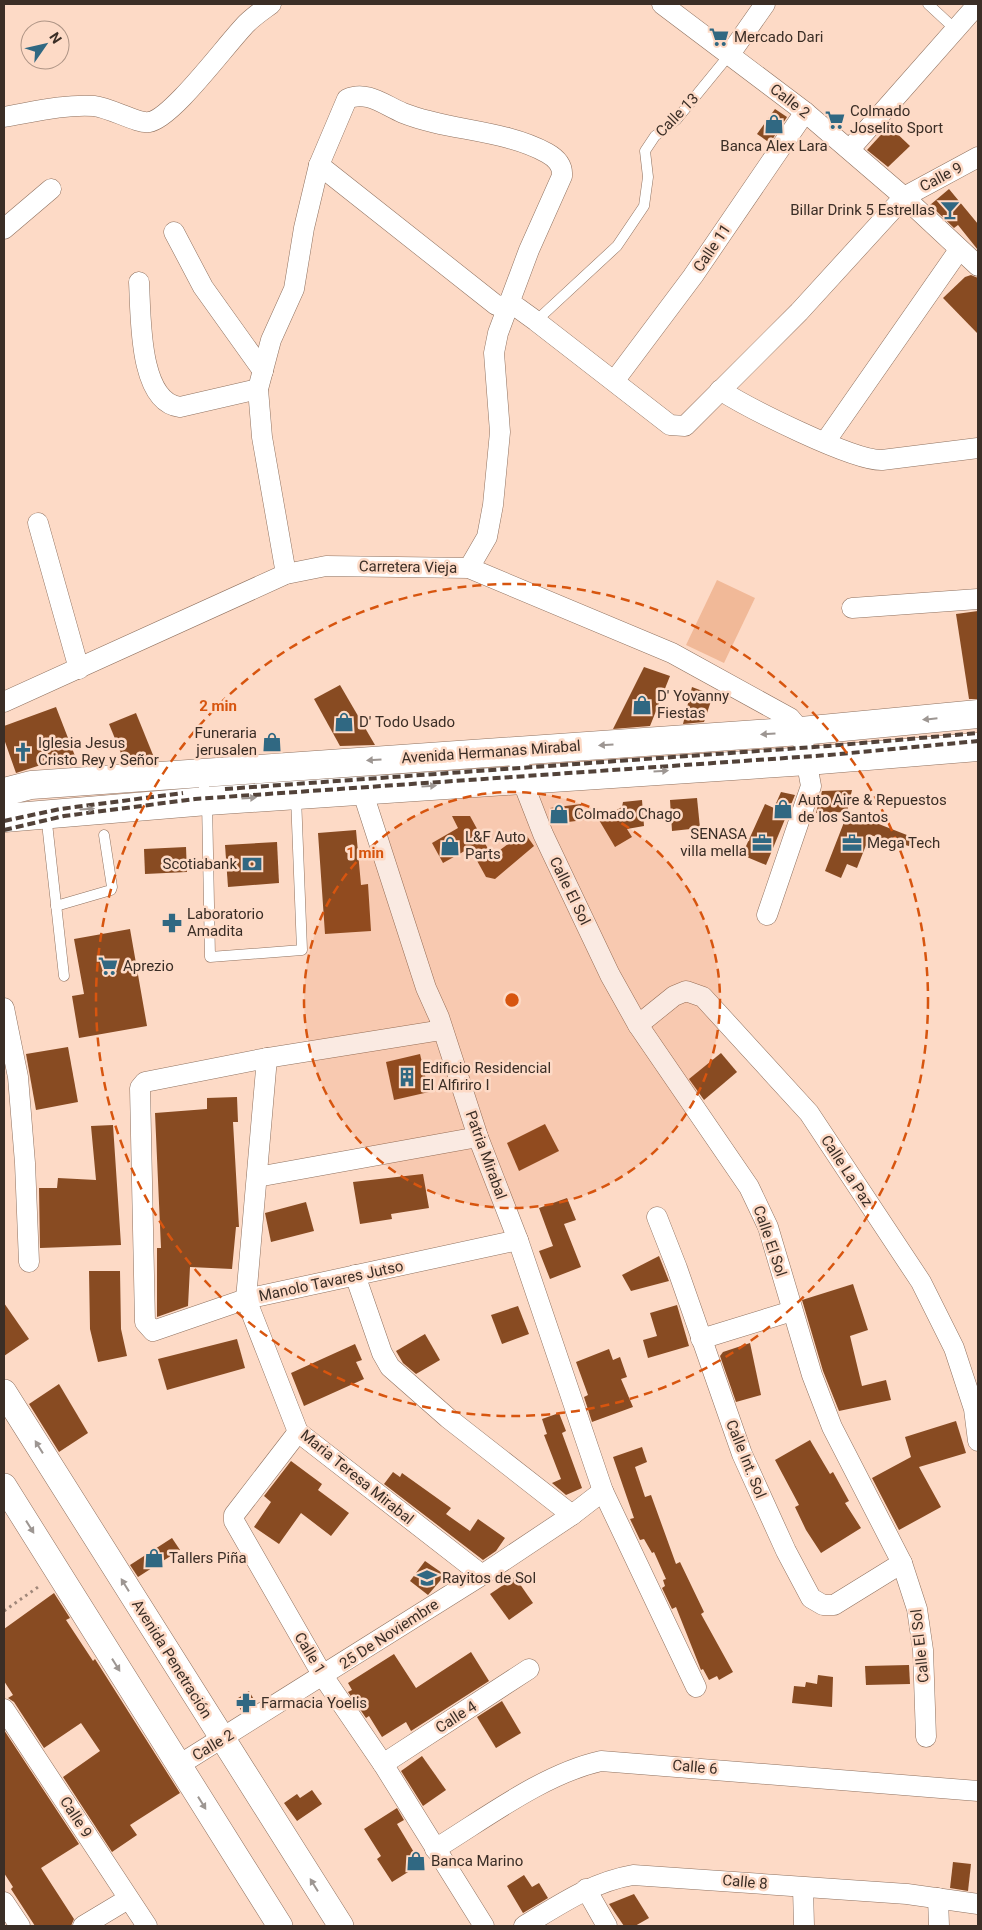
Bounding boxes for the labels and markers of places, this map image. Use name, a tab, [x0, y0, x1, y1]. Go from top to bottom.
supermarket icon: Mercado Dari	[708, 26, 730, 48]
place label: Mercado Dari	[734, 28, 823, 46]
place label: Colmado Joselito Sport	[850, 102, 943, 137]
supermarket icon: Colmado Joselito Sport	[824, 109, 846, 131]
shop icon: Banca Alex Lara	[763, 113, 785, 135]
place label: Banca Alex Lara	[720, 137, 828, 155]
bar icon: Billar Drink 5 Estrellas	[939, 199, 961, 221]
place label: Billar Drink 5 Estrellas	[790, 201, 935, 219]
place label: D' Yovanny Fiestas	[657, 687, 729, 722]
shop icon: D' Yovanny Fiestas	[631, 694, 653, 716]
shop icon: D' Todo Usado	[333, 711, 355, 733]
place label: D' Todo Usado	[359, 713, 455, 731]
place label: Funeraria jerusalen	[195, 724, 257, 759]
shop icon: Funeraria jerusalen	[261, 731, 283, 753]
place label: Iglesia Jesus Cristo Rey y Señor	[38, 734, 159, 769]
church icon: Iglesia Jesus Cristo Rey y Señor	[12, 741, 34, 763]
place label: Auto Aire & Repuestos de los Santos	[798, 791, 947, 826]
shop icon: Auto Aire & Repuestos de los Santos	[772, 798, 794, 820]
shop icon: Colmado Chago	[548, 803, 570, 825]
place label: Colmado Chago	[574, 805, 681, 823]
place label: SENASA villa mella	[680, 825, 747, 860]
place label: L&F Auto Parts	[465, 828, 526, 863]
office icon: SENASA villa mella	[751, 832, 773, 854]
office icon: Mega Tech	[841, 832, 863, 854]
place label: Mega Tech	[867, 834, 940, 852]
shop icon: L&F Auto Parts	[439, 835, 461, 857]
bank icon: Scotiabank	[241, 853, 263, 875]
place label: Scotiabank	[163, 855, 237, 873]
place label: Laboratorio Amadita	[187, 905, 264, 940]
pharmacy icon: Laboratorio Amadita	[161, 912, 183, 934]
supermarket icon: Aprezio	[97, 955, 119, 977]
place label: Aprezio	[123, 957, 174, 975]
centre of rings	[503, 991, 521, 1009]
place label: Edificio Residencial El Alfiriro I	[422, 1059, 551, 1094]
building icon: Edificio Residencial El Alfiriro I	[396, 1066, 418, 1088]
shop icon: Tallers Piña	[143, 1547, 165, 1569]
place label: Tallers Piña	[169, 1549, 247, 1567]
school or university icon: Rayitos de Sol	[416, 1567, 438, 1589]
place label: Rayitos de Sol	[442, 1569, 536, 1587]
pharmacy icon: Farmacia Yoelis	[235, 1692, 257, 1714]
place label: Farmacia Yoelis	[261, 1694, 367, 1712]
shop icon: Banca Marino	[405, 1850, 427, 1872]
place label: Banca Marino	[431, 1852, 523, 1870]

